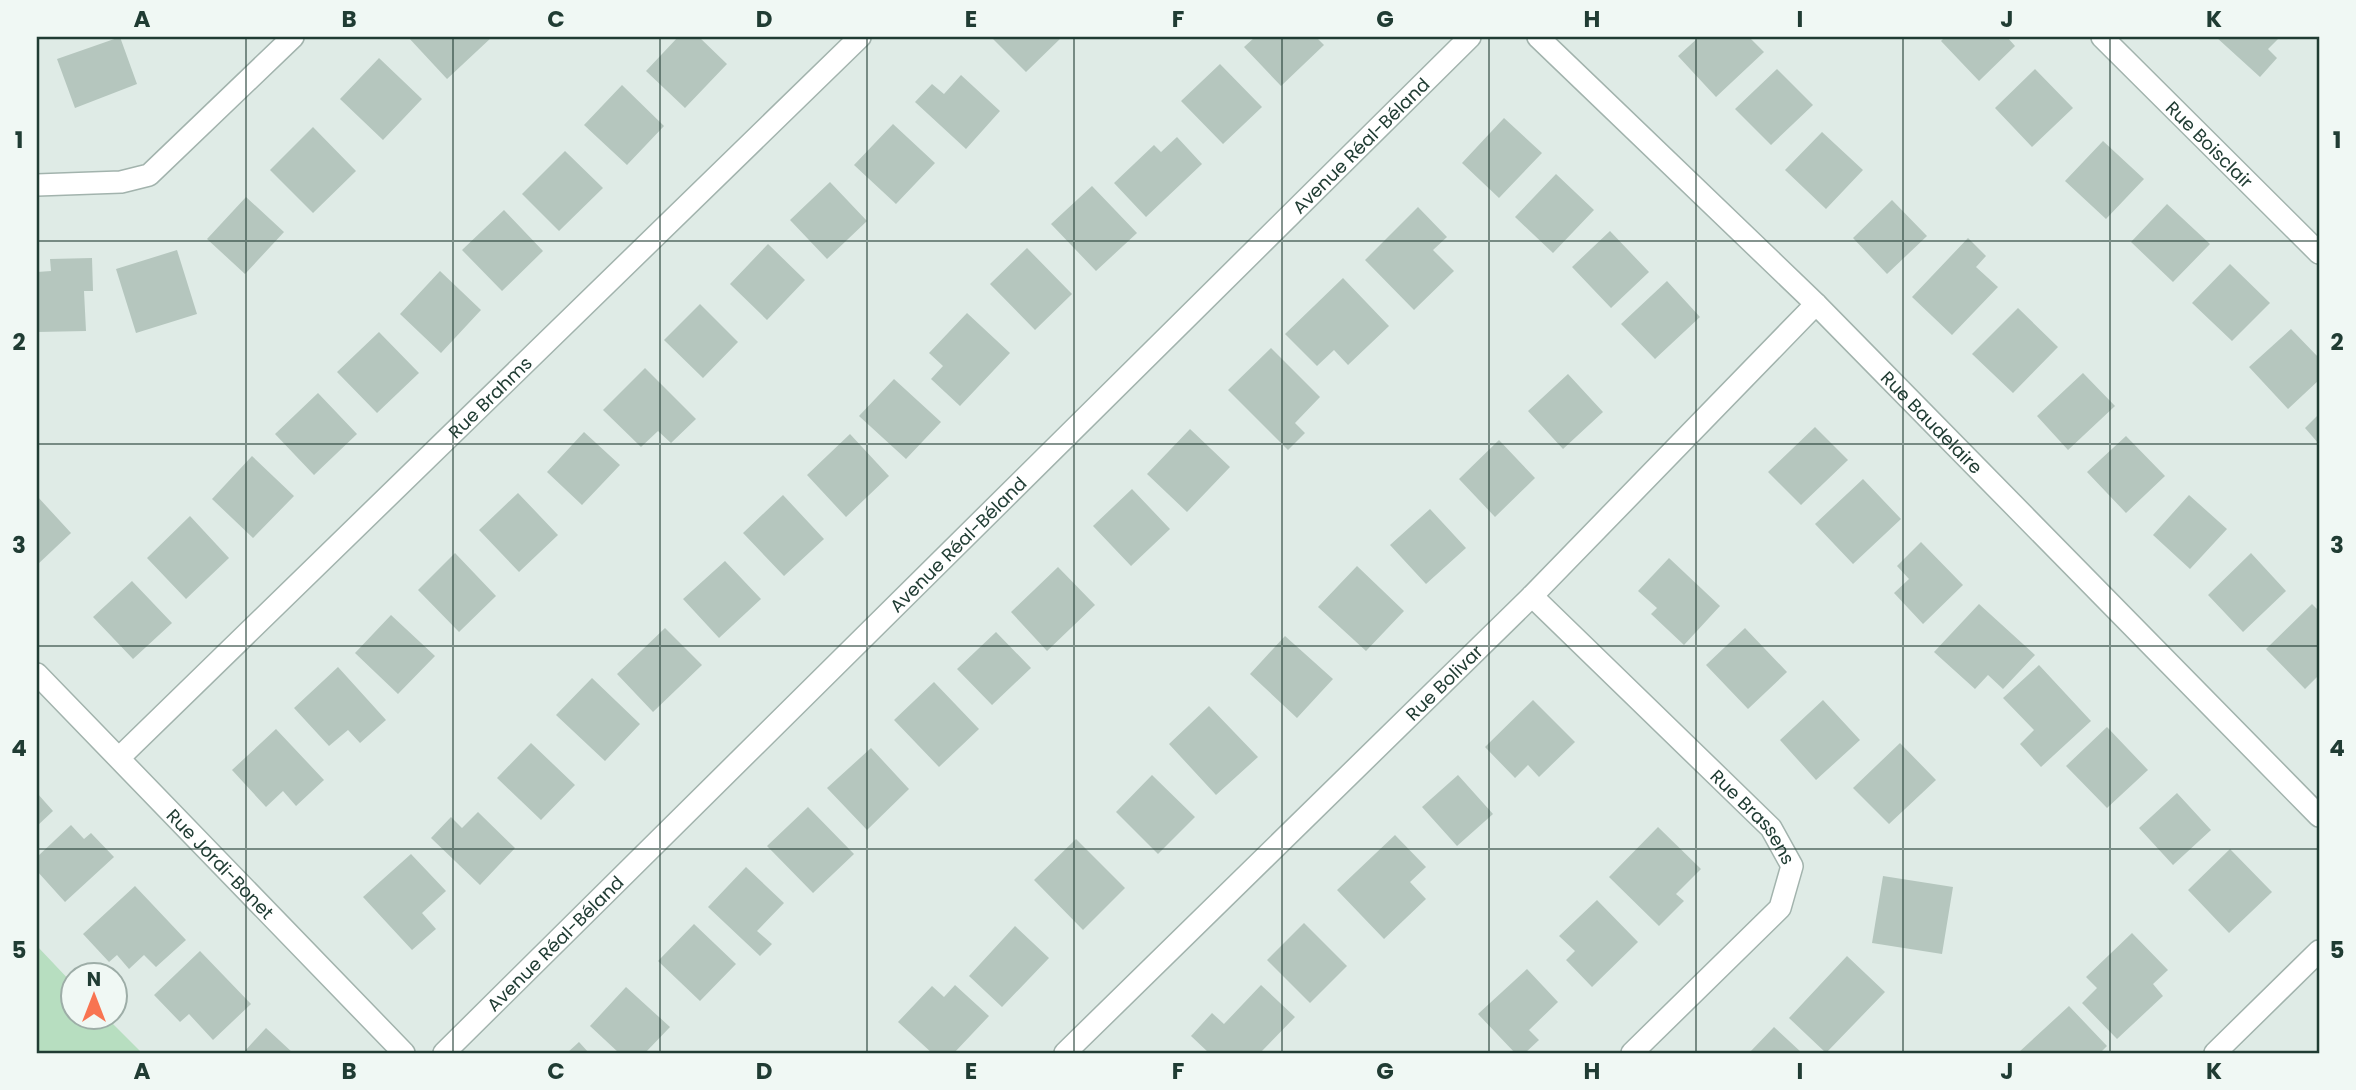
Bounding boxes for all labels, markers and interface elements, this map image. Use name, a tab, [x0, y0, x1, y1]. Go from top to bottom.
text: A	[134, 3, 151, 35]
text: B	[341, 3, 357, 35]
text: C	[547, 3, 565, 35]
text: D	[756, 3, 772, 35]
text: E	[965, 3, 977, 35]
text: F	[1172, 3, 1184, 35]
text: G	[1376, 3, 1394, 35]
text: H	[1584, 3, 1600, 35]
text: I	[1797, 3, 1803, 35]
text: J	[2000, 3, 2014, 35]
text: K	[2206, 3, 2222, 35]
street label: Avenue Réal-Béland	[1287, 72, 1435, 219]
street label: Rue Boisclair	[2161, 95, 2259, 193]
text: 1	[15, 124, 23, 156]
text: 1	[2333, 124, 2341, 156]
text: 2	[12, 326, 26, 358]
text: 2	[2330, 326, 2344, 358]
street label: Rue Brahms	[442, 351, 537, 444]
street label: Rue Baudelaire	[1876, 365, 1988, 479]
street label: Avenue Réal-Béland	[884, 471, 1032, 618]
text: 3	[12, 529, 26, 561]
text: 3	[2330, 529, 2344, 561]
street label: Rue Bolivar	[1400, 639, 1488, 726]
text: 4	[11, 732, 27, 764]
text: 4	[2329, 732, 2345, 764]
street label: Rue Brassens	[1705, 763, 1801, 869]
street label: Rue Jordi-Bonet	[161, 803, 280, 924]
street label: Avenue Réal-Béland	[481, 870, 629, 1017]
text: 5	[12, 934, 26, 966]
text: 5	[2330, 934, 2344, 966]
north arrow	[60, 960, 130, 1030]
text: N	[87, 966, 101, 993]
text: A	[134, 1055, 151, 1087]
text: B	[341, 1055, 357, 1087]
text: C	[547, 1055, 565, 1087]
text: D	[756, 1055, 772, 1087]
text: E	[965, 1055, 977, 1087]
text: F	[1172, 1055, 1184, 1087]
text: G	[1376, 1055, 1394, 1087]
text: H	[1584, 1055, 1600, 1087]
text: I	[1797, 1055, 1803, 1087]
text: J	[2000, 1055, 2014, 1087]
text: K	[2206, 1055, 2222, 1087]

